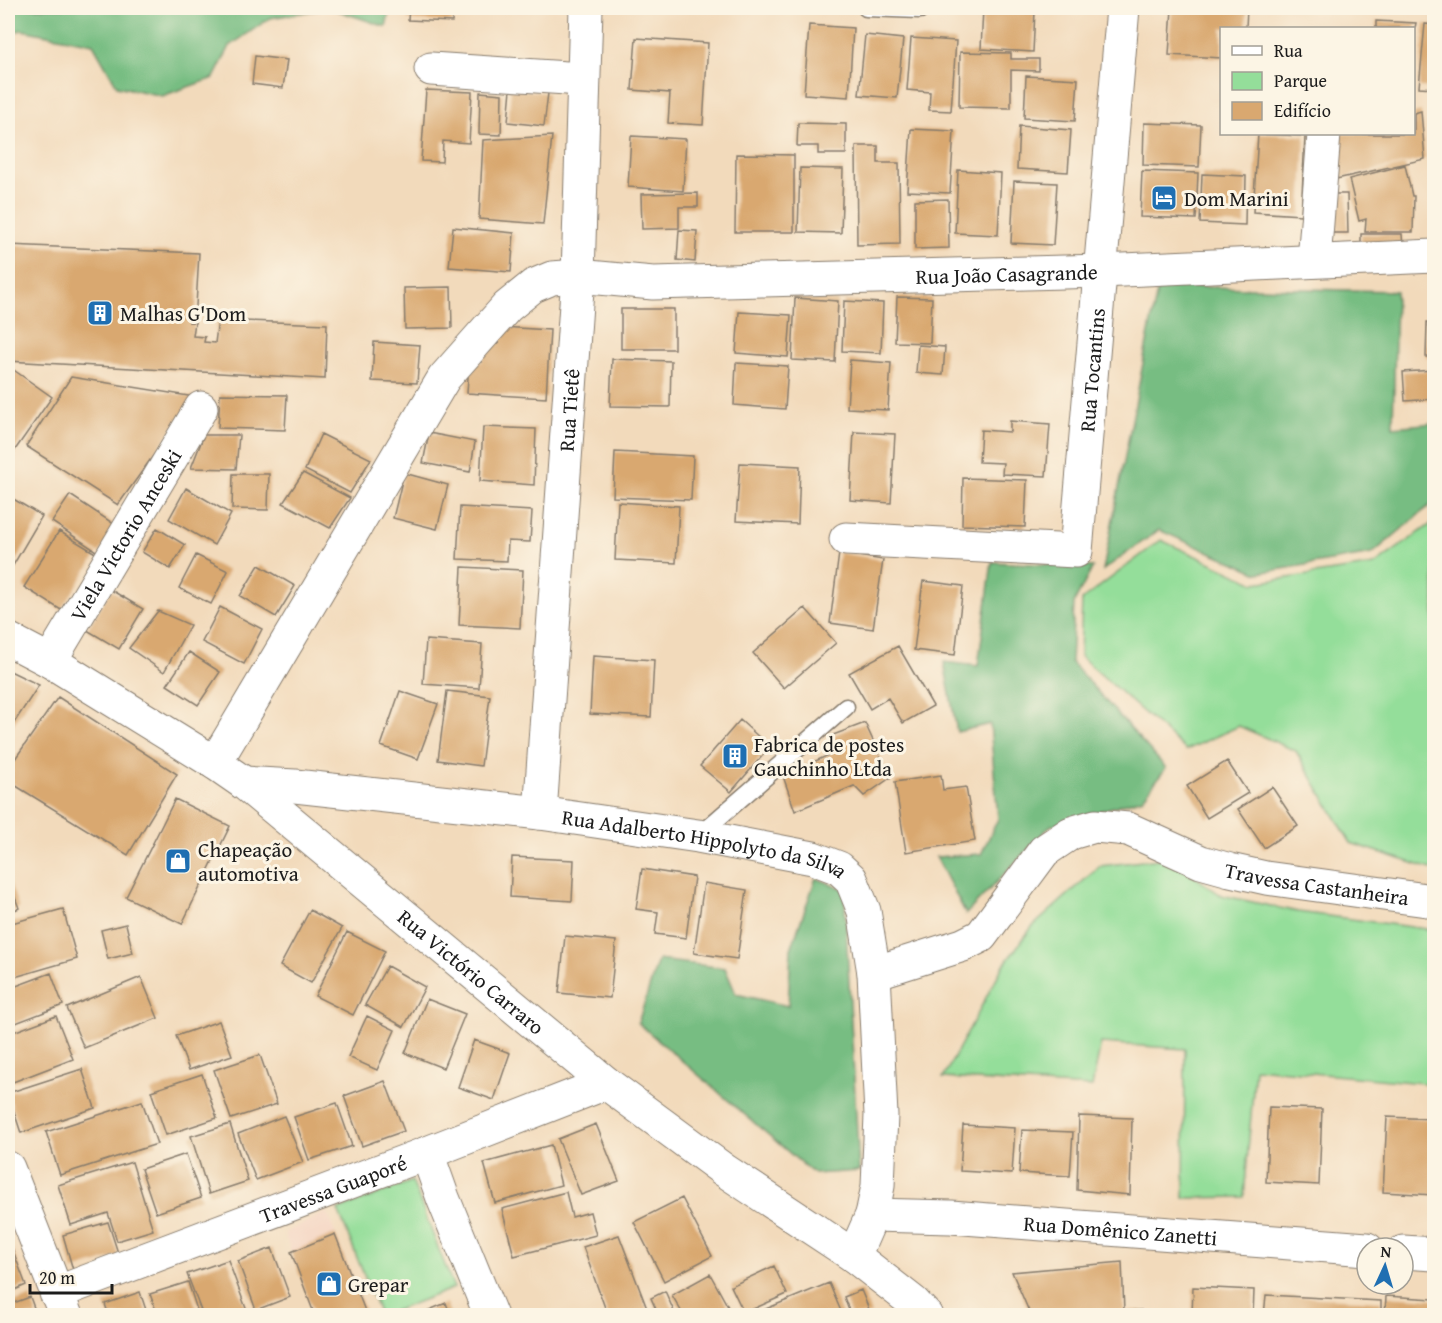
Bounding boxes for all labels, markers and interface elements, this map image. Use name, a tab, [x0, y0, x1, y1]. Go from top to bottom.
legend	[1220, 27, 1415, 135]
text: Rua	[1274, 37, 1303, 64]
text: Parque	[1274, 67, 1327, 94]
text: Edifício	[1274, 97, 1331, 124]
hotel icon: Dom Marini	[1149, 183, 1179, 213]
place label: Dom Marini	[1184, 183, 1289, 214]
street label: Rua João Casagrande	[915, 256, 1098, 291]
building icon: Malhas G'Dom	[85, 298, 115, 328]
place label: Malhas G'Dom	[120, 298, 246, 329]
street label: Rua Tocantins	[1071, 307, 1112, 433]
street label: Rua Tietê	[550, 367, 587, 452]
street label: Viela Victorio Anceski	[62, 443, 189, 627]
place label: Fabrica de postes Gauchinho Ltda	[754, 729, 904, 784]
building icon: Fabrica de postes Gauchinho Ltda	[720, 741, 750, 771]
street label: Rua Adalberto Hippolyto da Silva	[560, 801, 855, 885]
place label: Chapeação automotiva	[198, 834, 299, 889]
shop icon: Chapeação automotiva	[163, 846, 193, 876]
street label: Travessa Castanheira	[1222, 854, 1411, 913]
street label: Rua Victório Carraro	[391, 901, 552, 1042]
street label: Travessa Guaporé	[255, 1147, 411, 1230]
street label: Rua Domênico Zanetti	[1022, 1207, 1219, 1253]
north arrow	[1355, 1236, 1415, 1296]
text: N	[1380, 1239, 1393, 1263]
scale bar	[30, 1257, 112, 1295]
text: 20 m	[39, 1264, 75, 1291]
shop icon: Grepar	[314, 1269, 344, 1299]
place label: Grepar	[348, 1269, 409, 1300]

